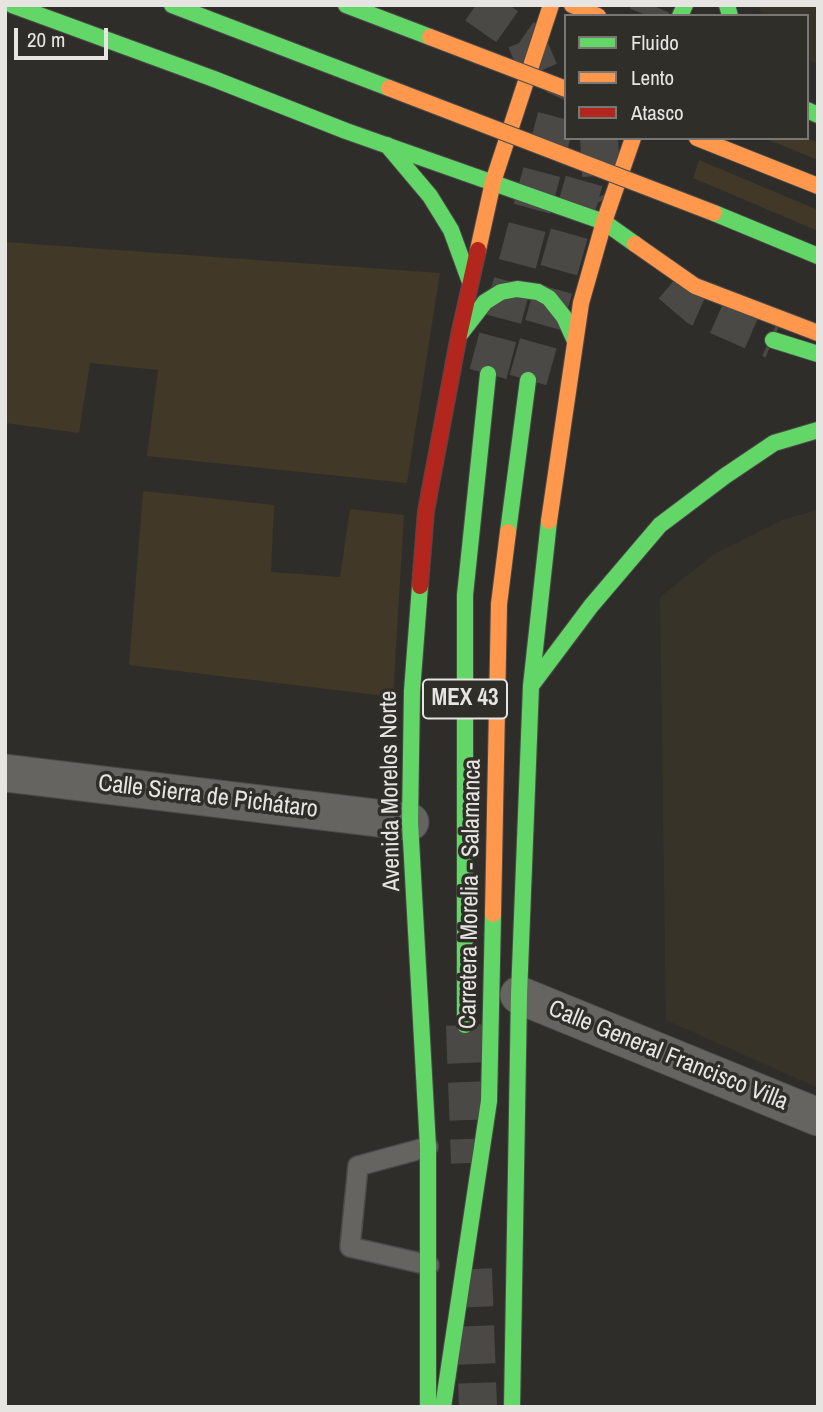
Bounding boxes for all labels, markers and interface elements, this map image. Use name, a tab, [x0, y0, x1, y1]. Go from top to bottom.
scale bar	[18, 14, 112, 58]
legend	[564, 14, 809, 140]
text: 20 m	[27, 25, 65, 54]
text: Fluido	[631, 28, 679, 57]
text: Lento	[631, 63, 674, 92]
text: Atasco	[631, 98, 684, 127]
road number: MEX 43	[423, 680, 507, 719]
street label: Avenida Morelos Norte	[375, 690, 407, 892]
street label: Carretera Morelia - Salamanca	[454, 759, 488, 1029]
street label: Calle Sierra de Pichátaro	[97, 769, 319, 825]
street label: Calle General Francisco Villa	[544, 995, 792, 1117]

